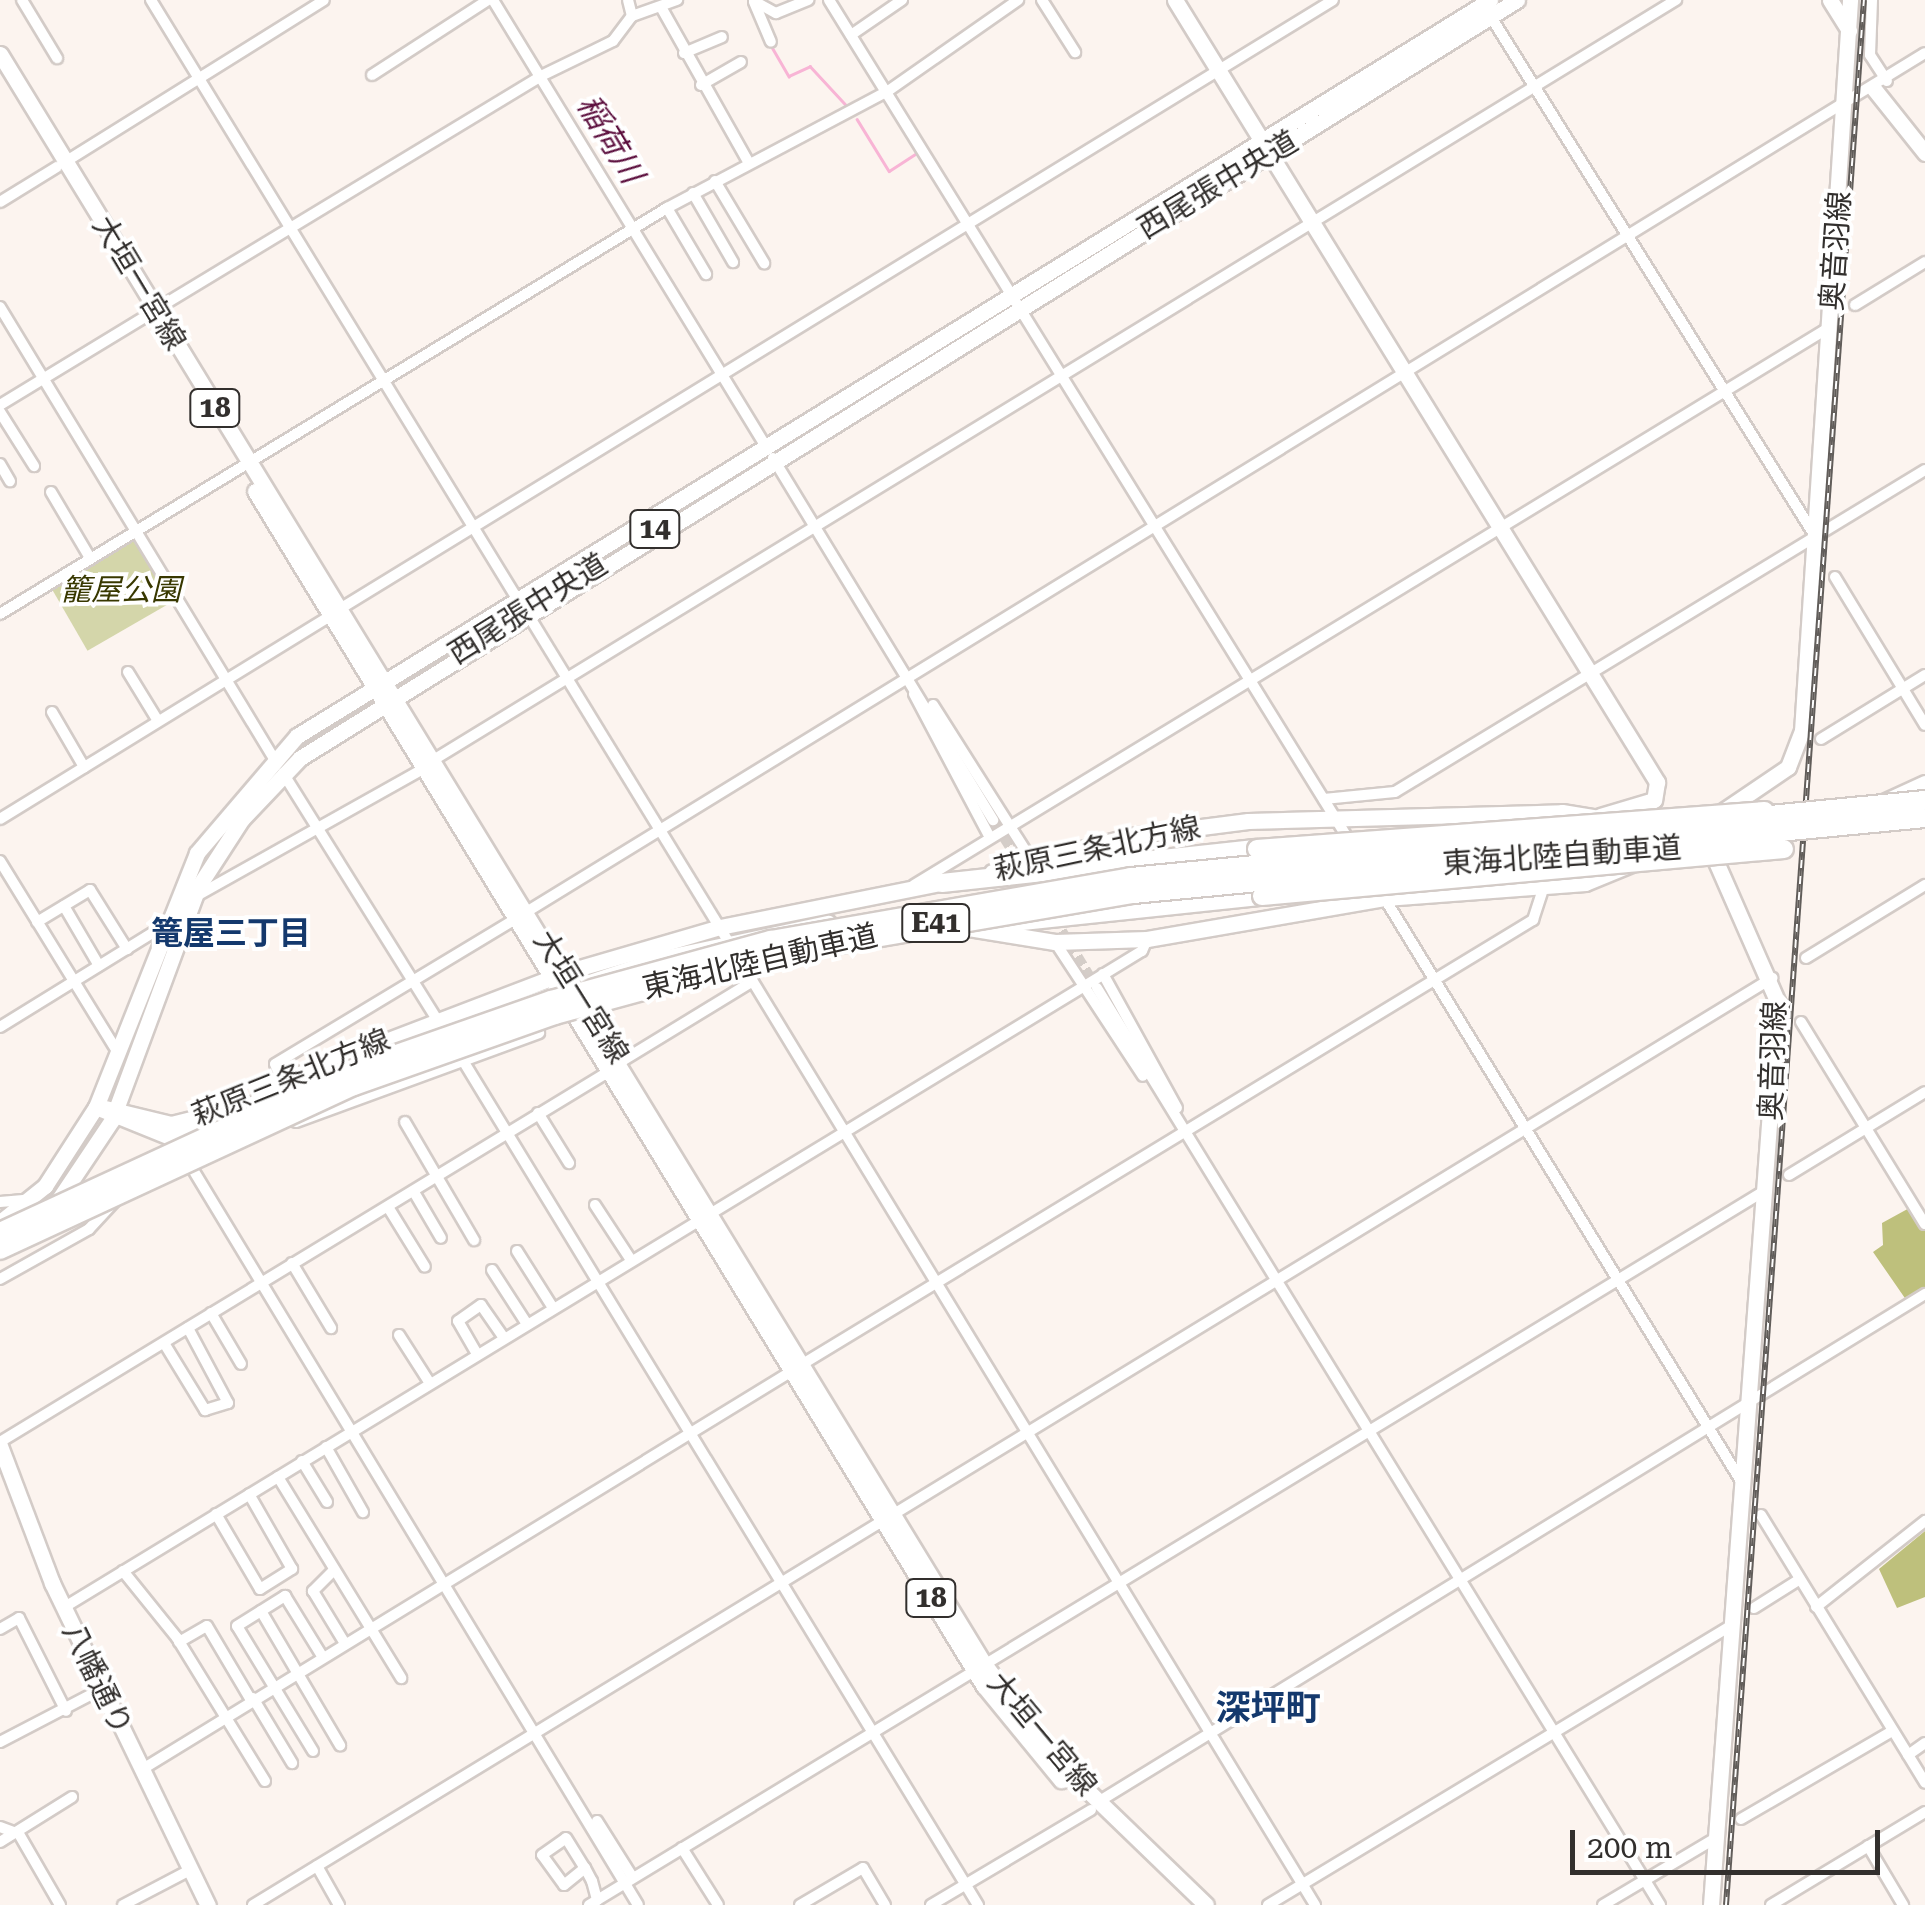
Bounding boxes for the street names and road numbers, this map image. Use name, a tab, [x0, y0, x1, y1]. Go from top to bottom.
street label: 西尾張中央道	[1132, 123, 1304, 247]
street label: 奥音羽線	[1814, 190, 1858, 312]
street label: 大垣一宮線	[85, 209, 193, 357]
road number: 18	[188, 385, 242, 431]
road number: 14	[628, 506, 682, 552]
street label: 西尾張中央道	[442, 546, 614, 672]
street label: 萩原三条北方線	[991, 810, 1203, 888]
street label: 東海北陸自動車道	[1441, 830, 1683, 882]
road number: E41	[901, 900, 971, 946]
street label: 東海北陸自動車道	[639, 917, 881, 1007]
street label: 大垣一宮線	[526, 924, 636, 1070]
street label: 奥音羽線	[1753, 1000, 1793, 1122]
street label: 萩原三条北方線	[187, 1022, 395, 1134]
road number: 18	[904, 1575, 958, 1621]
street label: 八幡通り	[55, 1617, 139, 1741]
street label: 大垣一宮線	[980, 1665, 1104, 1803]

